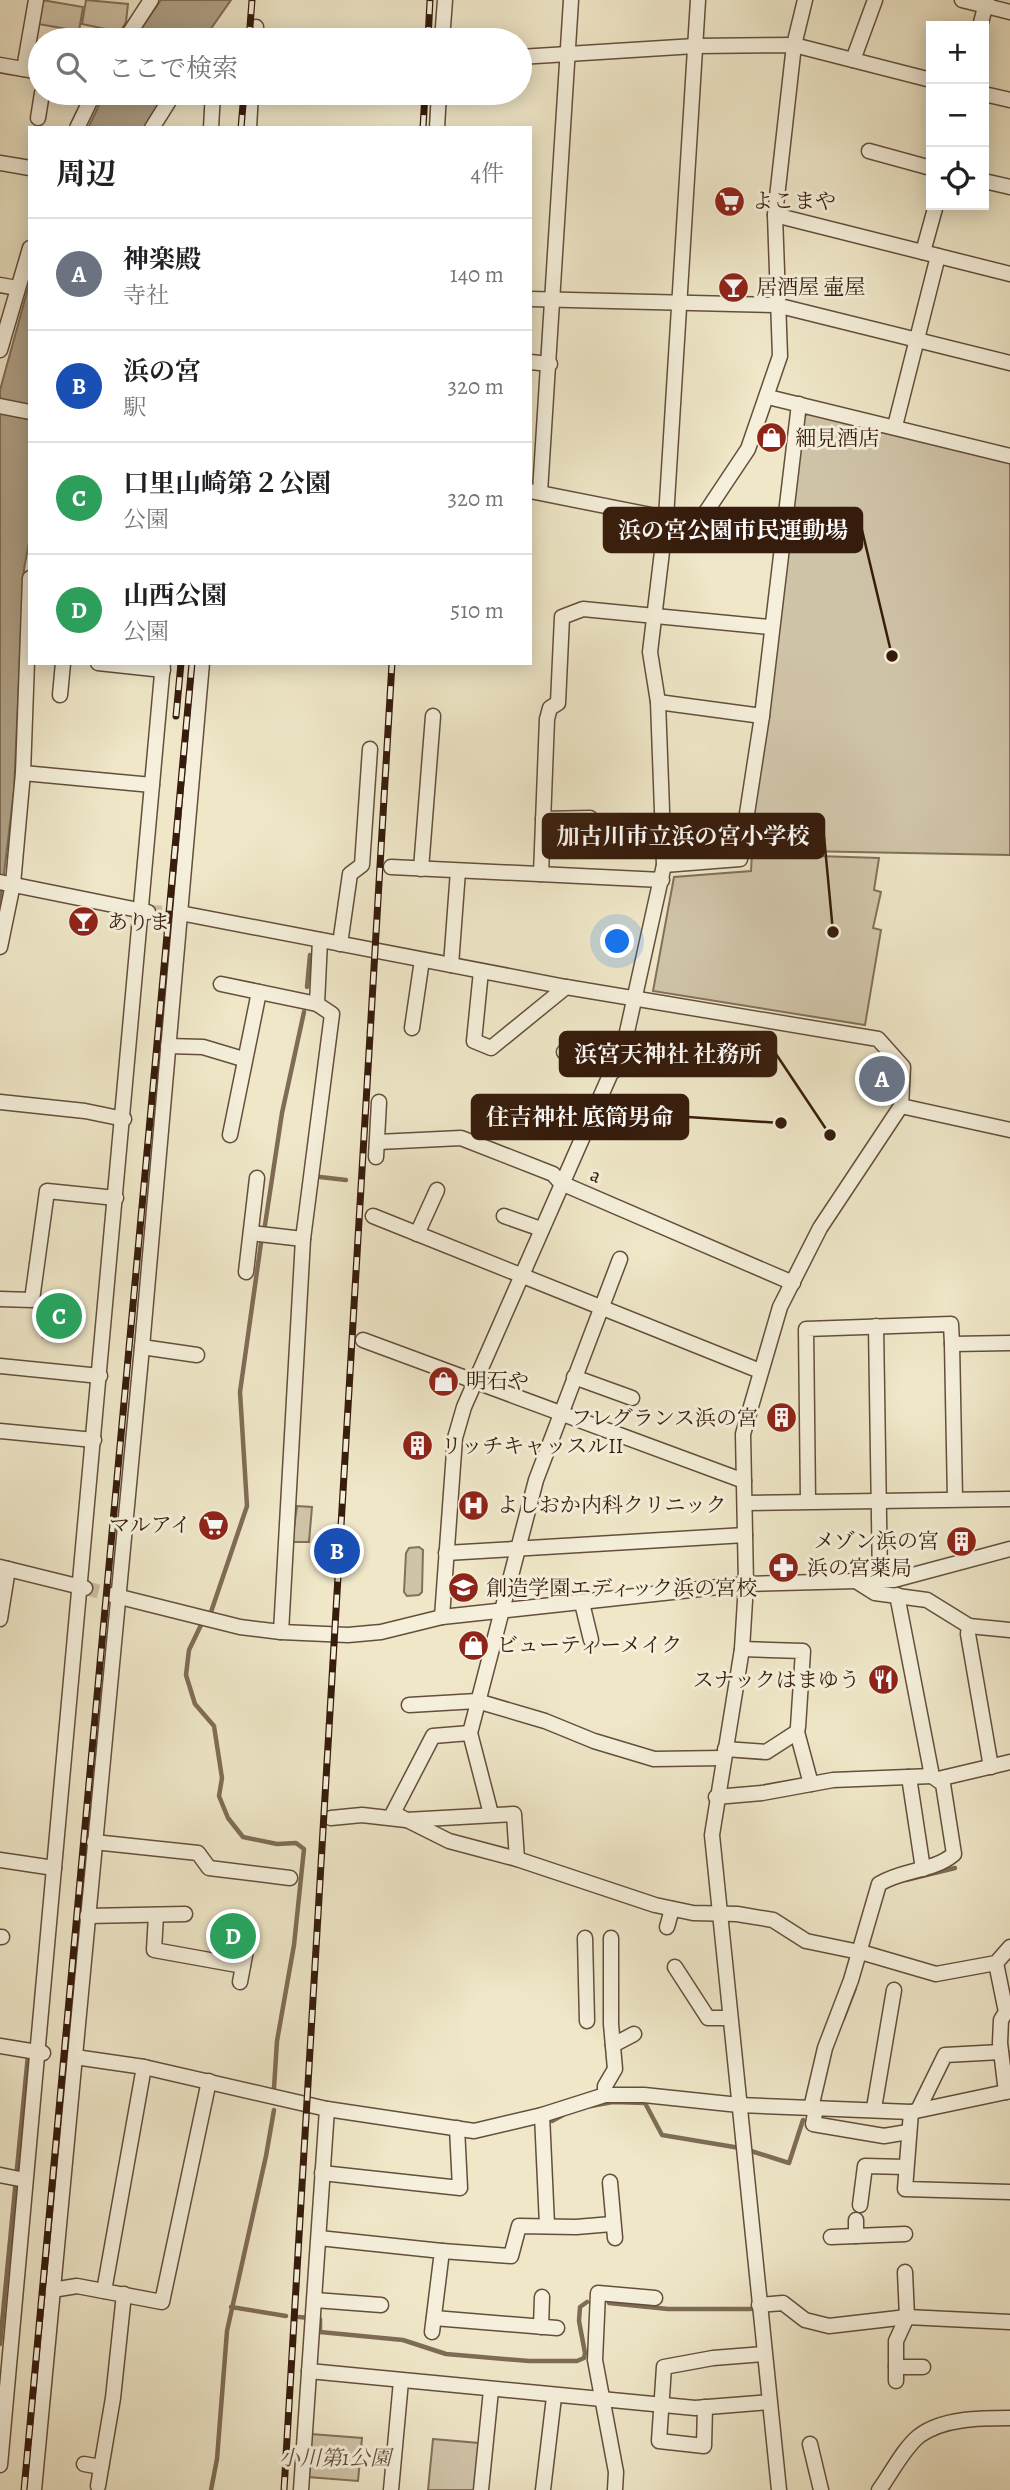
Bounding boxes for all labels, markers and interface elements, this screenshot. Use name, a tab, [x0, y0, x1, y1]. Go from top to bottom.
map controls	[926, 21, 989, 210]
button: +	[926, 21, 989, 84]
search box	[28, 28, 532, 105]
icon: search	[52, 48, 90, 86]
text: ここで検索	[108, 51, 238, 86]
button: −	[926, 84, 989, 147]
button: locate	[926, 147, 989, 210]
text: 周辺	[56, 154, 116, 194]
text: 4件	[471, 158, 504, 189]
supermarket icon: よこまや	[712, 184, 746, 218]
place label: よこまや	[752, 187, 836, 215]
text: 神楽殿	[123, 242, 201, 277]
text: A	[72, 259, 86, 290]
text: 140 m	[450, 259, 504, 290]
bar icon: 居酒屋 壷屋	[716, 270, 750, 304]
place label: 居酒屋 壷屋	[756, 273, 865, 301]
text: 寺社	[123, 280, 169, 311]
text: 浜の宮	[123, 354, 201, 389]
text: B	[72, 371, 86, 402]
text: 320 m	[448, 371, 504, 402]
text: 駅	[123, 392, 146, 423]
shop icon: 細見酒店	[755, 421, 789, 455]
place label: 細見酒店	[795, 424, 879, 452]
text: 口里山崎第２公園	[123, 466, 331, 501]
text: C	[72, 483, 86, 514]
text: 320 m	[448, 483, 504, 514]
text: 公園	[123, 504, 169, 535]
callout: 浜の宮公園市民運動場	[604, 508, 862, 552]
text: 浜の宮公園市民運動場	[618, 515, 848, 546]
text: 山西公園	[123, 578, 227, 613]
text: D	[71, 595, 87, 626]
text: 510 m	[450, 595, 504, 626]
text: 公園	[123, 616, 169, 647]
callout: 加古川市立浜の宮小学校	[543, 814, 824, 858]
text: 加古川市立浜の宮小学校	[557, 821, 810, 852]
bar icon: ありま	[67, 905, 101, 939]
place label: ありま	[107, 908, 170, 936]
your location	[600, 924, 634, 958]
callout: 浜宮天神社 社務所	[560, 1032, 776, 1076]
text: 浜宮天神社 社務所	[574, 1039, 762, 1070]
pin: A	[859, 1053, 905, 1105]
callout: 住吉神社 底筒男命	[472, 1095, 688, 1139]
text: 住吉神社 底筒男命	[486, 1102, 674, 1133]
street label: a	[586, 1160, 606, 1190]
pin: C	[36, 1290, 82, 1342]
shop icon: 明石や	[426, 1364, 460, 1398]
place label: 明石や	[466, 1367, 529, 1395]
building icon: フレグランス浜の宮	[764, 1401, 798, 1435]
place label: フレグランス浜の宮	[571, 1404, 758, 1432]
building icon: リッチキャッスルII	[401, 1429, 435, 1463]
place label: リッチキャッスルII	[441, 1432, 623, 1460]
hospital icon: よしおか内科クリニック	[457, 1488, 491, 1522]
place label: よしおか内科クリニック	[497, 1491, 727, 1519]
supermarket icon: マルアイ	[197, 1508, 231, 1542]
place label: マルアイ	[109, 1511, 191, 1539]
building icon: メゾン浜の宮	[945, 1524, 979, 1558]
pin: B	[314, 1525, 360, 1577]
place label: メゾン浜の宮	[814, 1527, 939, 1555]
pharmacy icon: 浜の宮薬局	[767, 1551, 801, 1585]
place label: 浜の宮薬局	[807, 1554, 912, 1582]
school or university icon: 創造学園エディック浜の宮校	[446, 1571, 480, 1605]
place label: 創造学園エディック浜の宮校	[486, 1574, 757, 1602]
shop icon: ビューティーメイク	[457, 1628, 491, 1662]
place label: ビューティーメイク	[497, 1631, 682, 1659]
restaurant icon: スナックはまゆう	[866, 1663, 900, 1697]
place label: スナックはまゆう	[693, 1666, 860, 1694]
pin: D	[210, 1910, 256, 1962]
park label: 小川第1公園	[279, 2444, 394, 2472]

